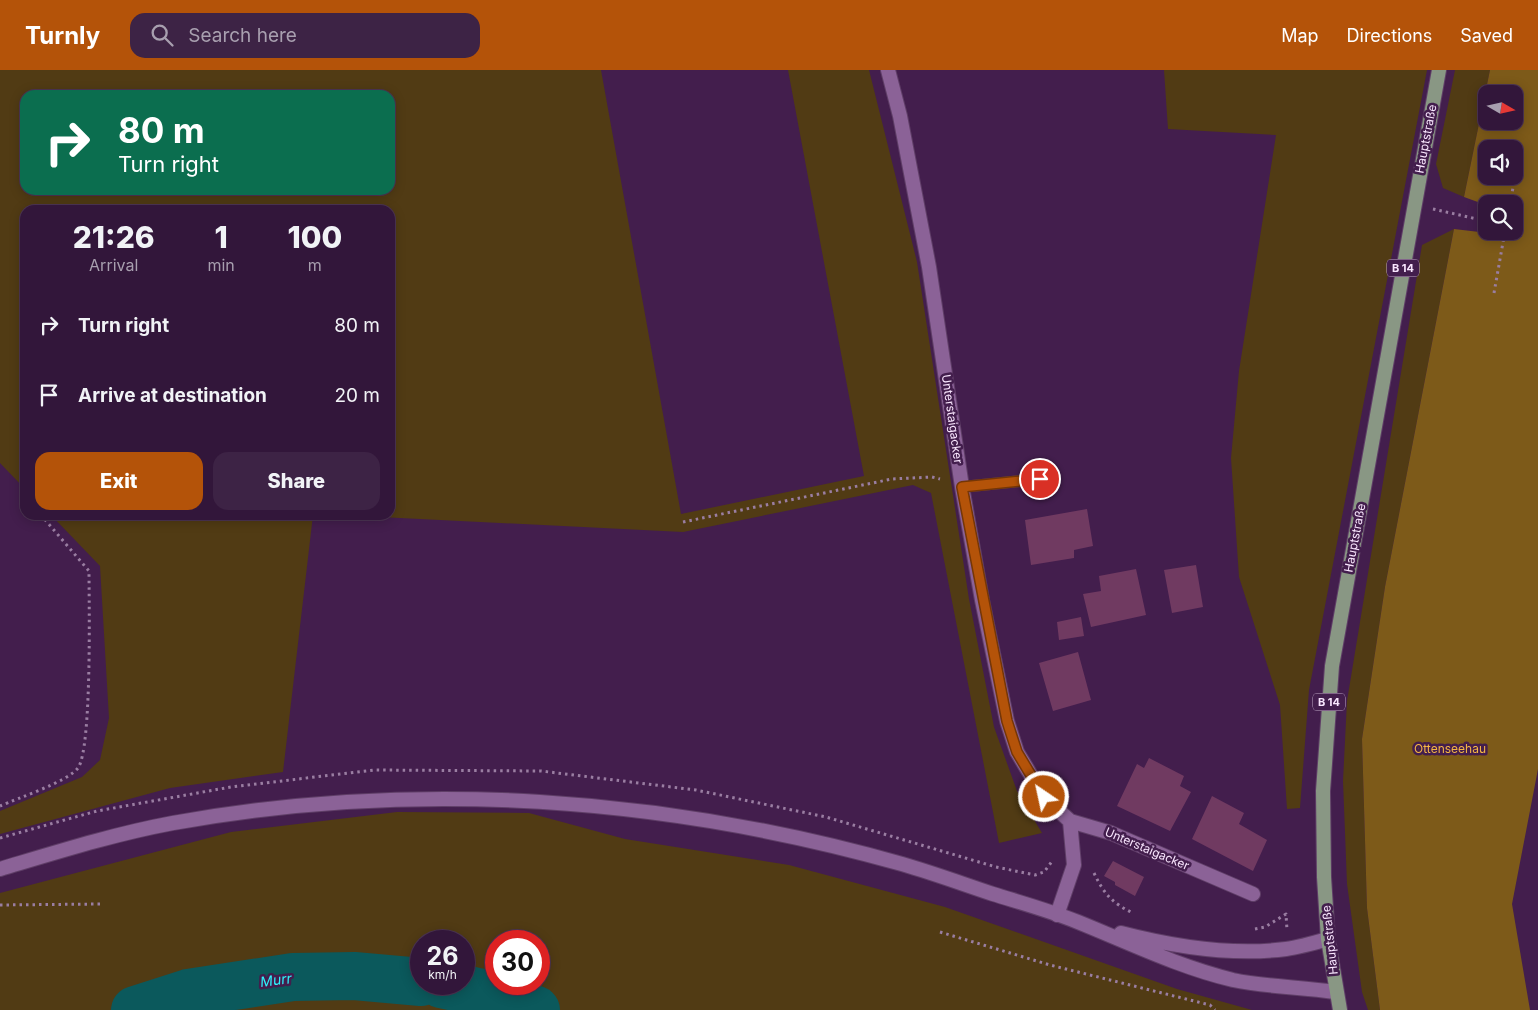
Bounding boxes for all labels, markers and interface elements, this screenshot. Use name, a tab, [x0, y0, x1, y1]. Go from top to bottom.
search box	[130, 13, 480, 58]
text: Turnly	[25, 21, 100, 50]
icon: search	[148, 21, 176, 49]
text: Search here	[188, 24, 297, 47]
text: Map	[1281, 25, 1319, 46]
text: Directions	[1347, 25, 1432, 46]
text: Saved	[1460, 25, 1513, 46]
north arrow	[1478, 85, 1522, 130]
map controls	[1478, 85, 1523, 240]
street label: Hauptstraße	[1411, 103, 1440, 175]
text: 80 m	[118, 109, 205, 151]
icon: right	[35, 110, 100, 175]
button: sound	[1478, 140, 1523, 185]
text: Turn right	[118, 151, 219, 177]
button: search	[1478, 195, 1523, 240]
text: 21:26	[73, 219, 155, 255]
text: 1	[214, 219, 228, 255]
text: 100	[287, 219, 342, 255]
text: Arrival	[89, 255, 138, 275]
text: min	[207, 255, 235, 275]
text: m	[308, 255, 322, 275]
road number: B 14	[1387, 260, 1419, 277]
icon: right	[35, 311, 63, 339]
text: Turn right	[78, 314, 169, 337]
text: 80 m	[334, 314, 380, 337]
street label: Unterstaigacker	[939, 373, 966, 465]
icon: arrive	[35, 381, 63, 409]
text: Arrive at destination	[78, 384, 267, 407]
text: 20 m	[334, 384, 380, 407]
button: Exit	[35, 452, 203, 510]
button: Share	[213, 452, 380, 510]
pin	[1019, 458, 1061, 500]
icon: arrive	[1026, 465, 1054, 493]
street label: Hauptstraße	[1340, 502, 1369, 574]
road number: B 14	[1313, 694, 1345, 710]
park label: Ottenseehau	[1414, 741, 1486, 756]
position arrow	[1017, 770, 1069, 822]
street label: Unterstaigacker	[1103, 824, 1192, 873]
street label: Hauptstraße	[1318, 905, 1341, 976]
speed limit sign: 30	[485, 930, 550, 995]
text: 26	[427, 941, 458, 971]
text: km/h	[428, 967, 457, 982]
water label: Murr	[259, 969, 293, 990]

